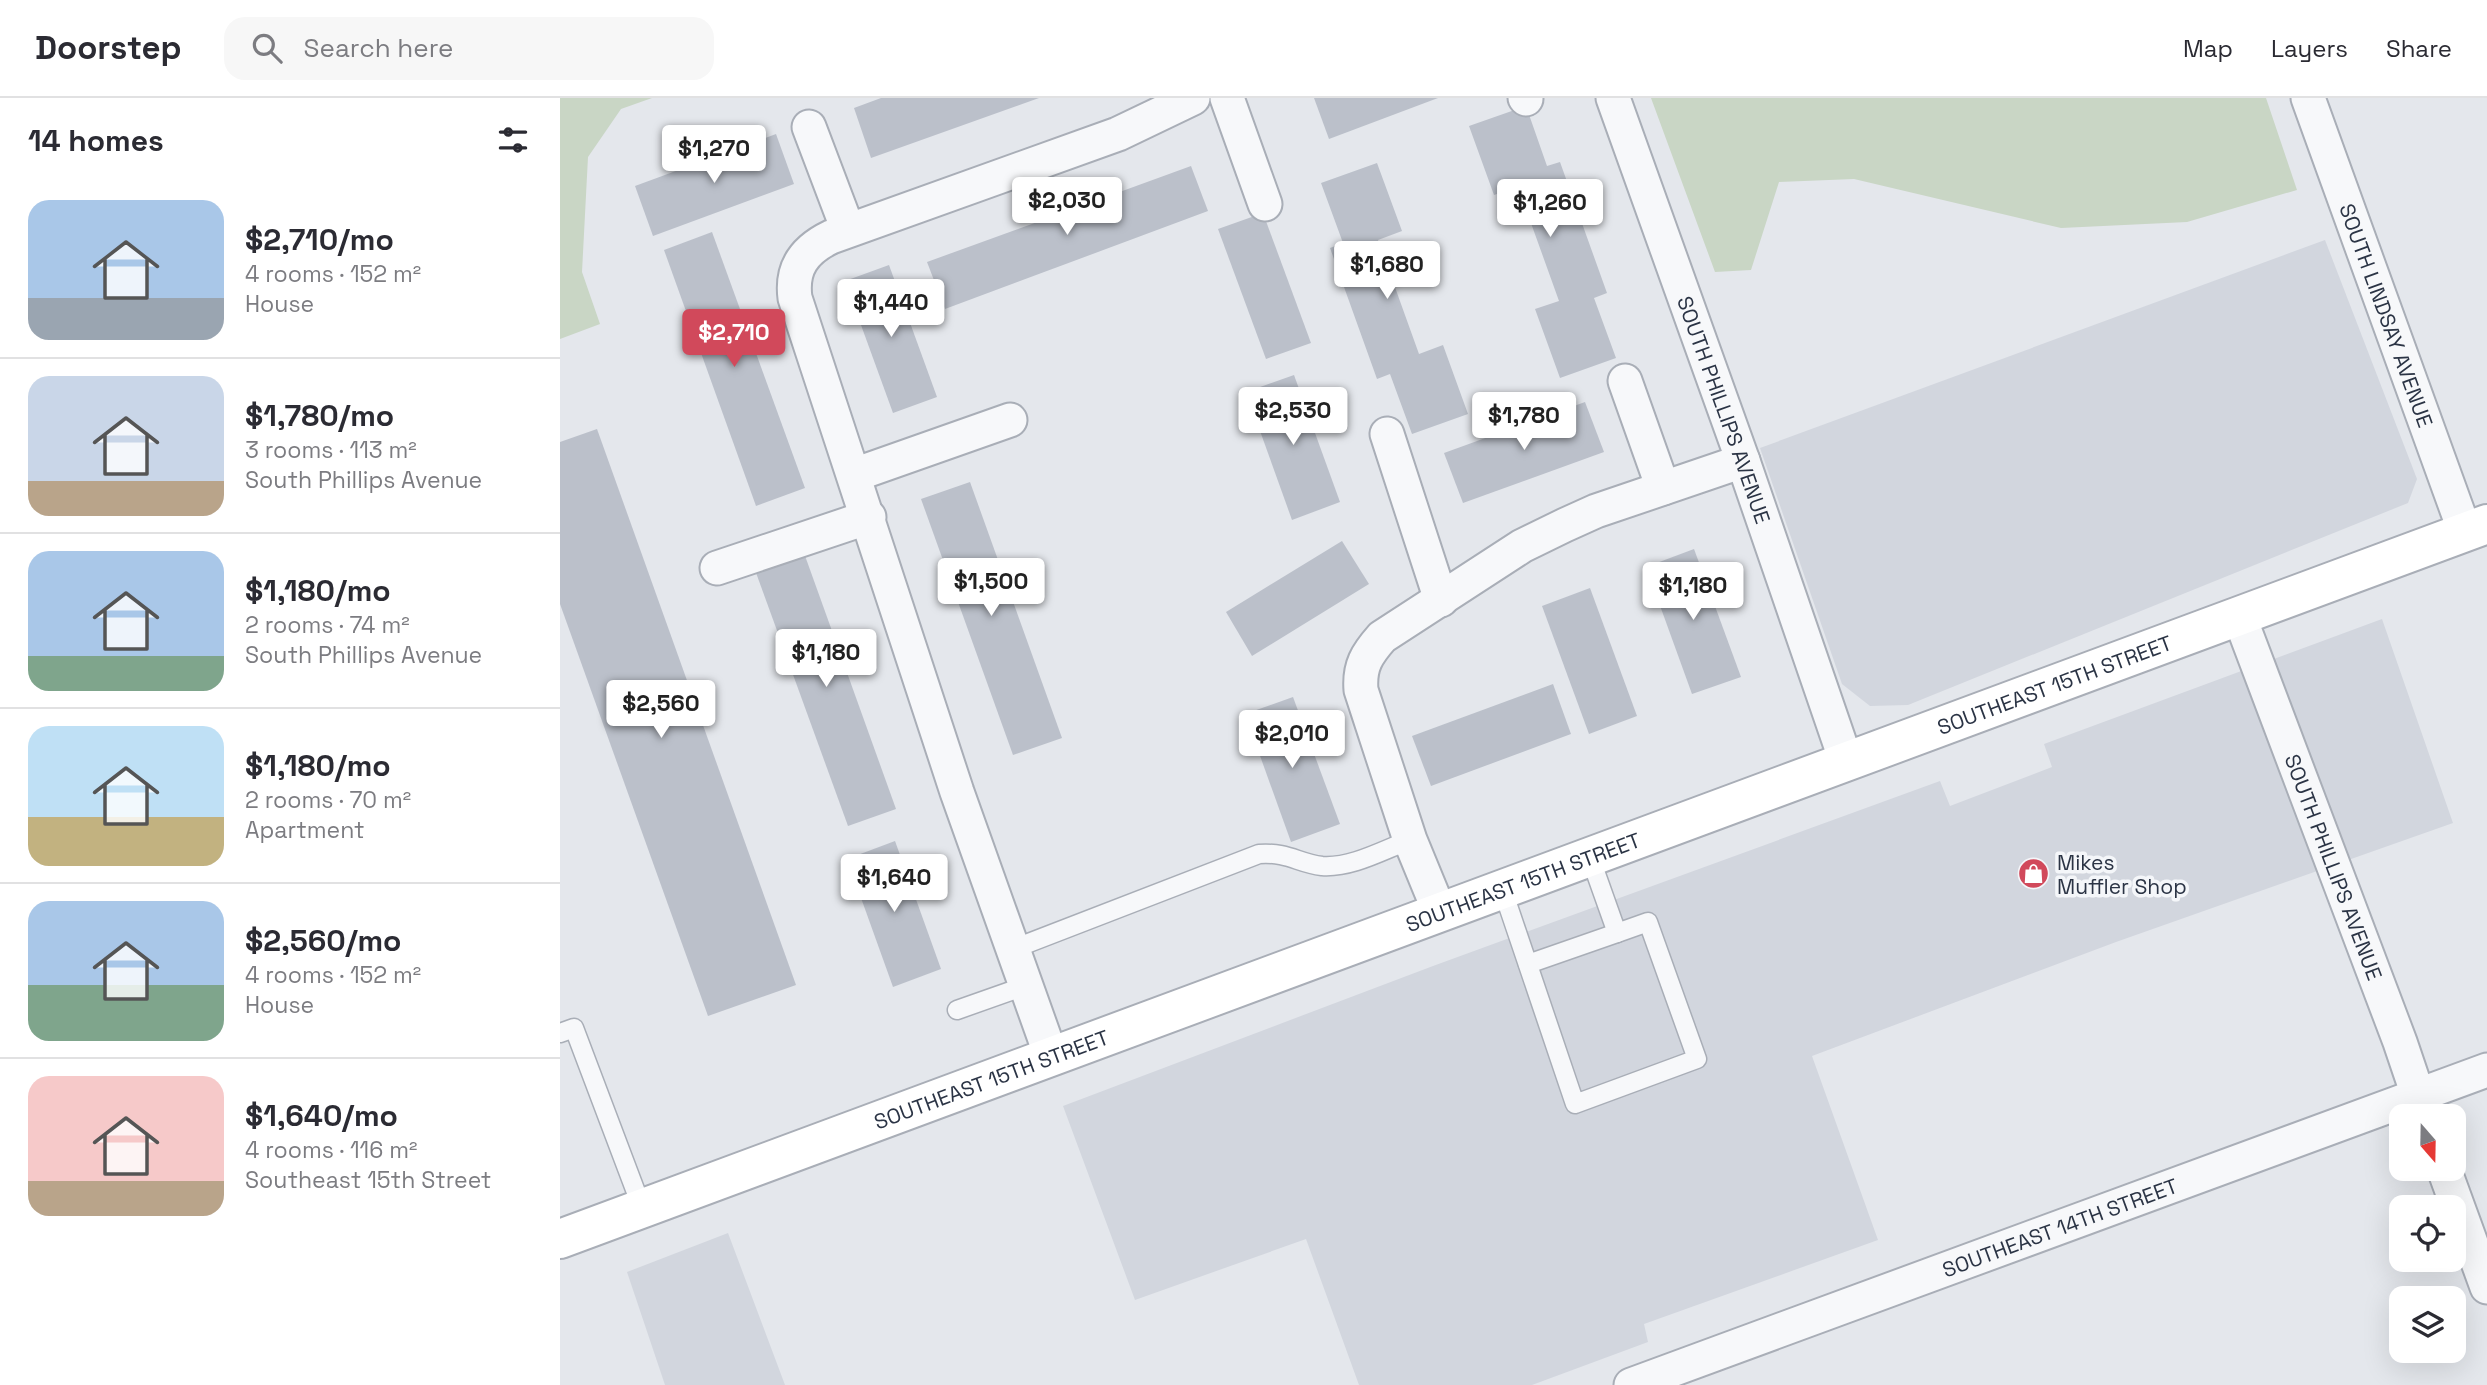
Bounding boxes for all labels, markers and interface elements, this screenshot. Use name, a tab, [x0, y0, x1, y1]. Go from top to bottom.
search box	[224, 17, 714, 80]
text: Doorstep	[35, 27, 182, 69]
icon: search	[248, 29, 286, 67]
text: Search here	[304, 31, 453, 65]
text: Map	[2183, 33, 2233, 64]
text: Layers	[2271, 33, 2348, 64]
text: Share	[2386, 33, 2452, 64]
text: 14 homes	[28, 121, 164, 160]
icon: filters	[494, 121, 532, 159]
pin: $1,270	[657, 126, 771, 185]
text: $1,270	[678, 133, 750, 163]
pin: $2,030	[1010, 178, 1124, 237]
pin: $1,260	[1493, 180, 1607, 239]
text: $2,030	[1028, 185, 1106, 215]
text: $1,260	[1513, 187, 1587, 217]
street label: SOUTH LINDSAY AVENUE	[2334, 200, 2439, 431]
text: $2,710/mo	[245, 220, 394, 259]
icon: home	[84, 228, 168, 312]
pin: $1,680	[1330, 242, 1444, 301]
text: $1,680	[1350, 249, 1424, 279]
text: 4 rooms · 152 m²	[245, 259, 421, 289]
pin: $1,440	[834, 280, 948, 339]
text: $1,440	[853, 287, 929, 317]
text: House	[245, 289, 314, 319]
street label: SOUTH PHILLIPS AVENUE	[1672, 292, 1777, 527]
pin: $2,710	[677, 310, 791, 369]
text: $2,710	[698, 317, 770, 347]
pin: $2,530	[1236, 388, 1350, 447]
pin: $1,780	[1467, 392, 1581, 452]
text: $2,530	[1254, 395, 1332, 425]
text: $1,780/mo	[245, 396, 394, 435]
text: $1,780	[1488, 400, 1560, 430]
icon: home	[84, 404, 168, 488]
text: 3 rooms · 113 m²	[245, 435, 417, 465]
text: South Phillips Avenue	[245, 465, 482, 495]
pin: $1,500	[934, 559, 1048, 618]
pin: $1,180	[1636, 562, 1750, 622]
text: $1,500	[954, 566, 1028, 596]
text: $1,180	[1659, 570, 1728, 600]
text: $1,180/mo	[245, 571, 391, 610]
icon: home	[84, 579, 168, 663]
text: 2 rooms · 74 m²	[245, 610, 410, 640]
street label: SOUTHEAST 15TH STREET	[1933, 629, 2176, 740]
pin: $1,180	[769, 630, 883, 689]
text: $1,180	[792, 637, 861, 667]
text: South Phillips Avenue	[245, 640, 482, 670]
pin: $2,560	[604, 680, 718, 740]
text: $2,560	[622, 688, 700, 718]
pin: $2,010	[1235, 710, 1349, 770]
text: $2,010	[1255, 718, 1329, 748]
text: $1,180/mo	[245, 746, 391, 785]
street label: SOUTH PHILLIPS AVENUE	[2279, 750, 2389, 984]
icon: home	[84, 754, 168, 838]
text: 2 rooms · 70 m²	[245, 785, 411, 815]
text: Apartment	[245, 815, 365, 845]
street label: SOUTHEAST 15TH STREET	[1402, 826, 1644, 938]
place label: Mikes Muffler Shop	[2057, 849, 2187, 900]
pin: $1,640	[837, 854, 951, 914]
shop icon: Mikes Muffler Shop	[2017, 857, 2051, 891]
text: $1,640	[857, 862, 931, 892]
text: $2,560/mo	[245, 921, 401, 960]
icon: home	[84, 929, 168, 1013]
text: 4 rooms · 152 m²	[245, 960, 421, 990]
text: House	[245, 990, 314, 1020]
street label: SOUTHEAST 15TH STREET	[870, 1023, 1112, 1135]
text: $1,640/mo	[245, 1096, 398, 1135]
icon: home	[84, 1104, 168, 1188]
north arrow	[2389, 1104, 2466, 1181]
map controls	[2389, 1104, 2466, 1363]
text: 4 rooms · 116 m²	[245, 1135, 417, 1165]
text: Southeast 15th Street	[245, 1165, 491, 1195]
street label: SOUTHEAST 14TH STREET	[1938, 1172, 2181, 1283]
button: locate	[2389, 1195, 2466, 1272]
button: layers	[2389, 1286, 2466, 1363]

